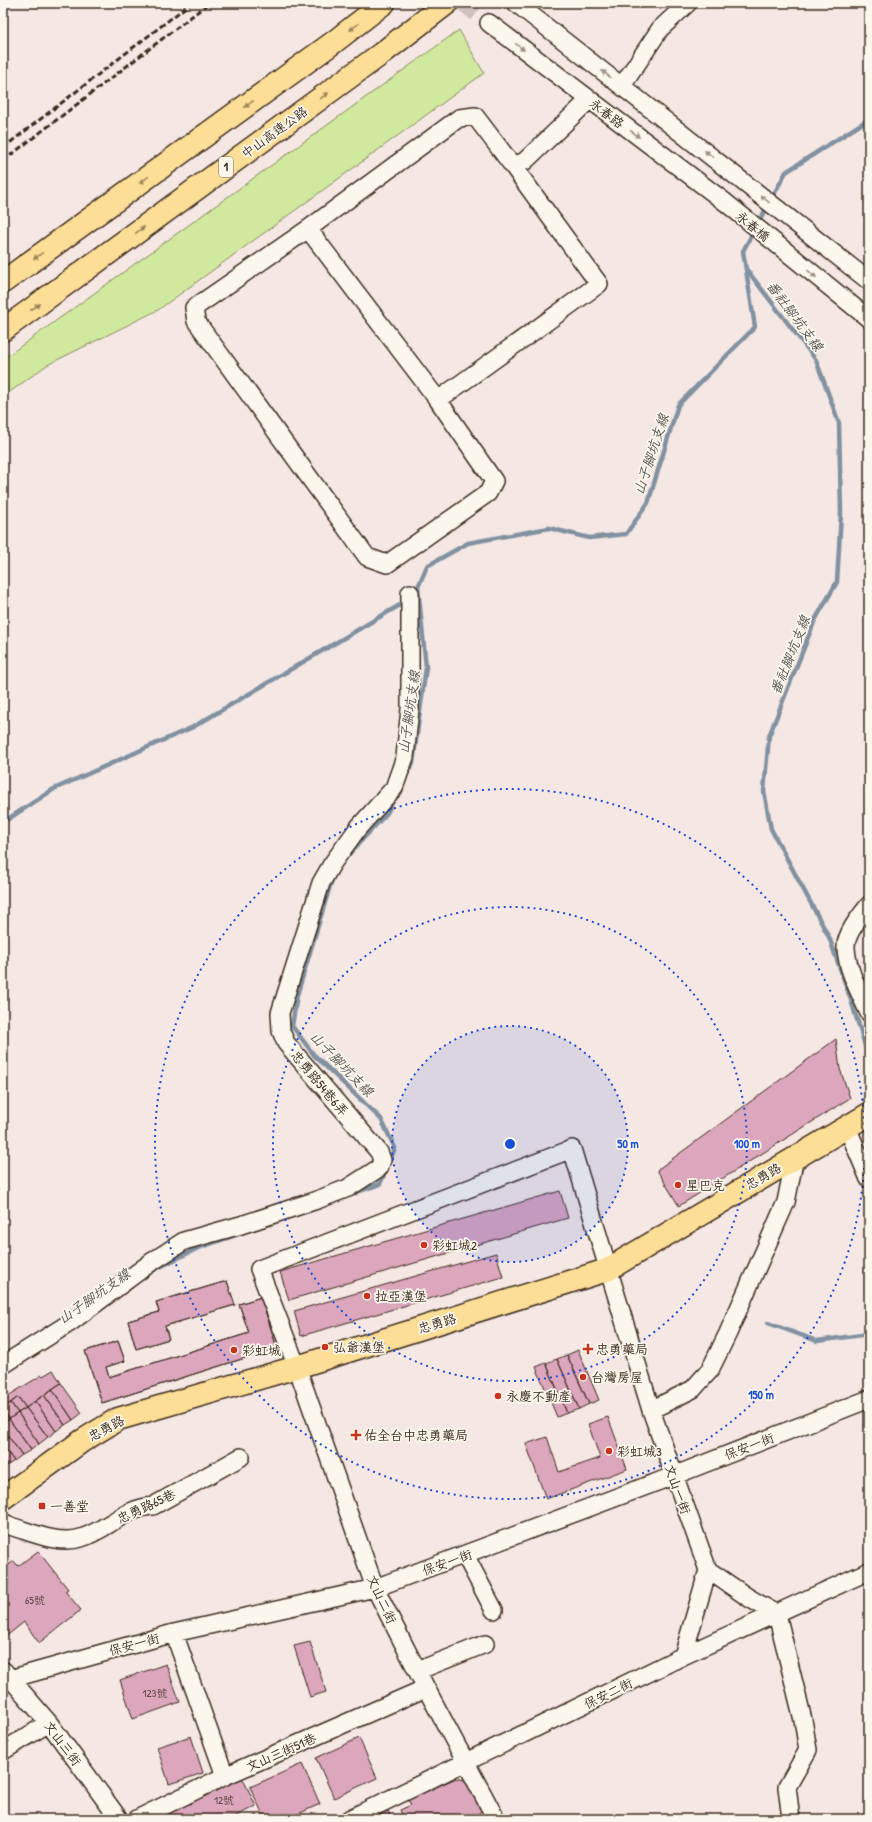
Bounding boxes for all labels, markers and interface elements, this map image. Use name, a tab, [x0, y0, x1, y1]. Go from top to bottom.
one-way arrow	[348, 23, 359, 31]
one-way arrow	[515, 43, 526, 51]
one-way arrow	[601, 69, 612, 78]
one-way arrow	[318, 92, 329, 100]
street label: 永春路	[586, 94, 628, 132]
one-way arrow	[244, 100, 254, 108]
street label: 中山高速公路	[237, 102, 311, 162]
one-way arrow	[629, 130, 640, 138]
one-way arrow	[703, 149, 714, 158]
road number: 1	[219, 157, 233, 177]
one-way arrow	[138, 176, 149, 184]
one-way arrow	[760, 194, 771, 203]
street label: 永春橋	[732, 207, 774, 245]
one-way arrow	[134, 226, 145, 234]
one-way arrow	[33, 252, 44, 261]
one-way arrow	[807, 269, 817, 278]
water label: 番社腳坑支線	[763, 276, 829, 356]
one-way arrow	[29, 303, 40, 311]
water label: 山子腳坑支線	[629, 410, 673, 497]
water label: 番社腳坑支線	[765, 611, 814, 697]
water label: 山子腳坑支線	[393, 668, 424, 755]
water label: 山子腳坑支線	[306, 1027, 379, 1101]
street label: 忠勇路54巷6弄	[287, 1046, 353, 1120]
text: 50 m	[617, 1135, 639, 1152]
text: 100 m	[734, 1135, 760, 1152]
centre of rings	[503, 1137, 517, 1151]
street label: 忠勇路	[742, 1158, 784, 1194]
place label: 星巴克	[686, 1176, 725, 1194]
marker: 星巴克	[673, 1180, 683, 1190]
place label: 彩虹城2	[432, 1236, 477, 1254]
marker: 彩虹城2	[419, 1240, 429, 1250]
water label: 山子腳坑支線	[54, 1263, 134, 1327]
place label: 拉亞漢堡	[375, 1287, 427, 1305]
marker: 拉亞漢堡	[362, 1291, 372, 1301]
street label: 忠勇路	[416, 1309, 458, 1337]
place label: 弘爺漢堡	[333, 1338, 385, 1356]
place label: 忠勇藥局	[596, 1340, 648, 1358]
place label: 彩虹城	[242, 1341, 281, 1359]
marker: 弘爺漢堡	[320, 1342, 330, 1352]
marker: 忠勇藥局	[583, 1344, 593, 1354]
marker: 彩虹城	[229, 1345, 239, 1355]
place label: 台灣房屋	[591, 1368, 643, 1386]
marker: 台灣房屋	[578, 1372, 588, 1382]
text: 150 m	[748, 1386, 774, 1403]
place label: 永慶不動產	[506, 1387, 571, 1405]
marker: 永慶不動產	[493, 1391, 503, 1401]
street label: 忠勇路	[85, 1411, 127, 1445]
place label: 佑全台中忠勇藥局	[364, 1426, 468, 1444]
street label: 保安一街	[721, 1428, 777, 1464]
marker: 佑全台中忠勇藥局	[351, 1430, 361, 1440]
place label: 彩虹城3	[617, 1442, 662, 1460]
marker: 彩虹城3	[604, 1446, 614, 1456]
street label: 文山一街	[661, 1461, 695, 1517]
street label: 忠勇路65巷	[114, 1485, 178, 1527]
place label: 一善堂	[50, 1497, 89, 1515]
marker: 一善堂	[37, 1501, 47, 1511]
street label: 保安一街	[419, 1545, 475, 1579]
street label: 文山二街	[363, 1572, 401, 1626]
house number: 65號	[25, 1593, 45, 1607]
street label: 保安一街	[107, 1629, 161, 1659]
street label: 保安二街	[581, 1674, 635, 1712]
house number: 123號	[142, 1686, 168, 1700]
street label: 文山三街	[40, 1717, 86, 1769]
street label: 文山三街51巷	[243, 1728, 319, 1776]
house number: 12號	[214, 1793, 234, 1807]

